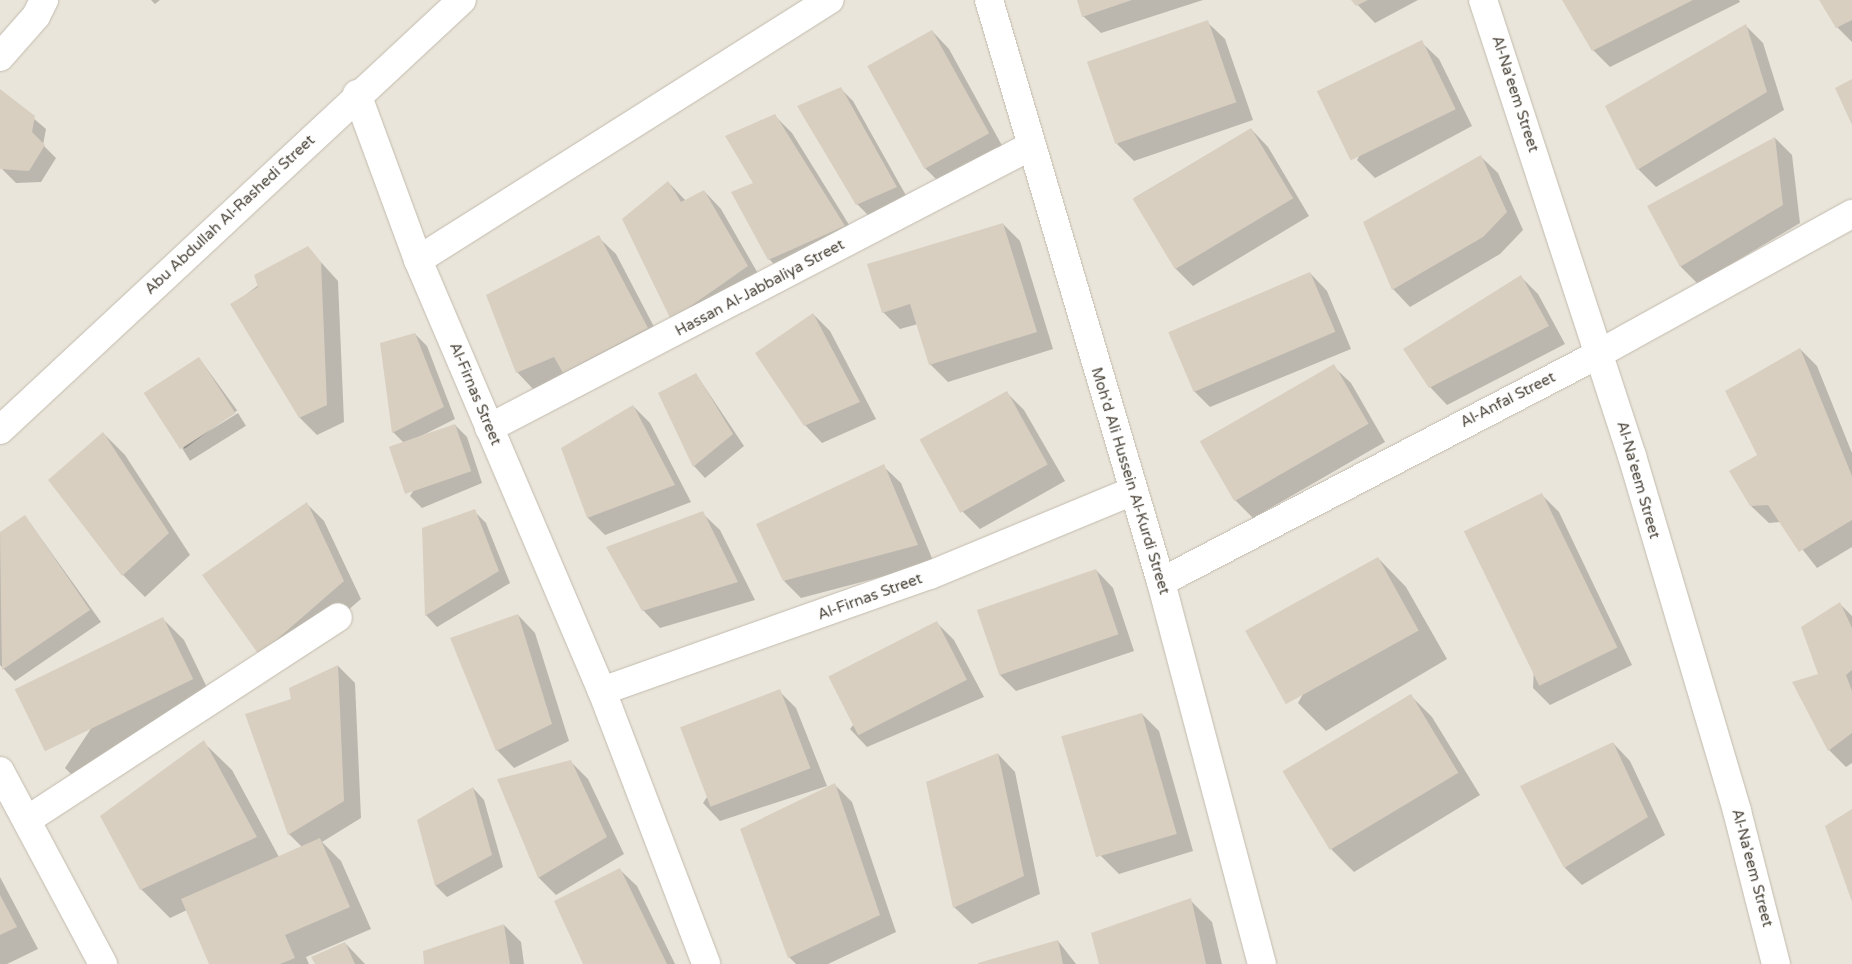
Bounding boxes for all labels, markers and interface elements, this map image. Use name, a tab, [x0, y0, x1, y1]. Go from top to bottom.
street label: Al-Na'eem Street	[1488, 33, 1542, 155]
street label: Abu Abdullah Al-Rashedi Street	[141, 131, 319, 299]
street label: Hassan Al-Jabbaliya Street	[672, 236, 848, 340]
street label: Al-Firnas Street	[445, 340, 505, 448]
street label: Moh'd Ali Hussein Al-Kurdi Street	[1087, 365, 1173, 597]
street label: Al-Anfal Street	[1457, 368, 1559, 432]
street label: Al-Na'eem Street	[1613, 419, 1663, 541]
street label: Al-Firnas Street	[815, 570, 925, 624]
street label: Al-Na'eem Street	[1728, 807, 1776, 929]

